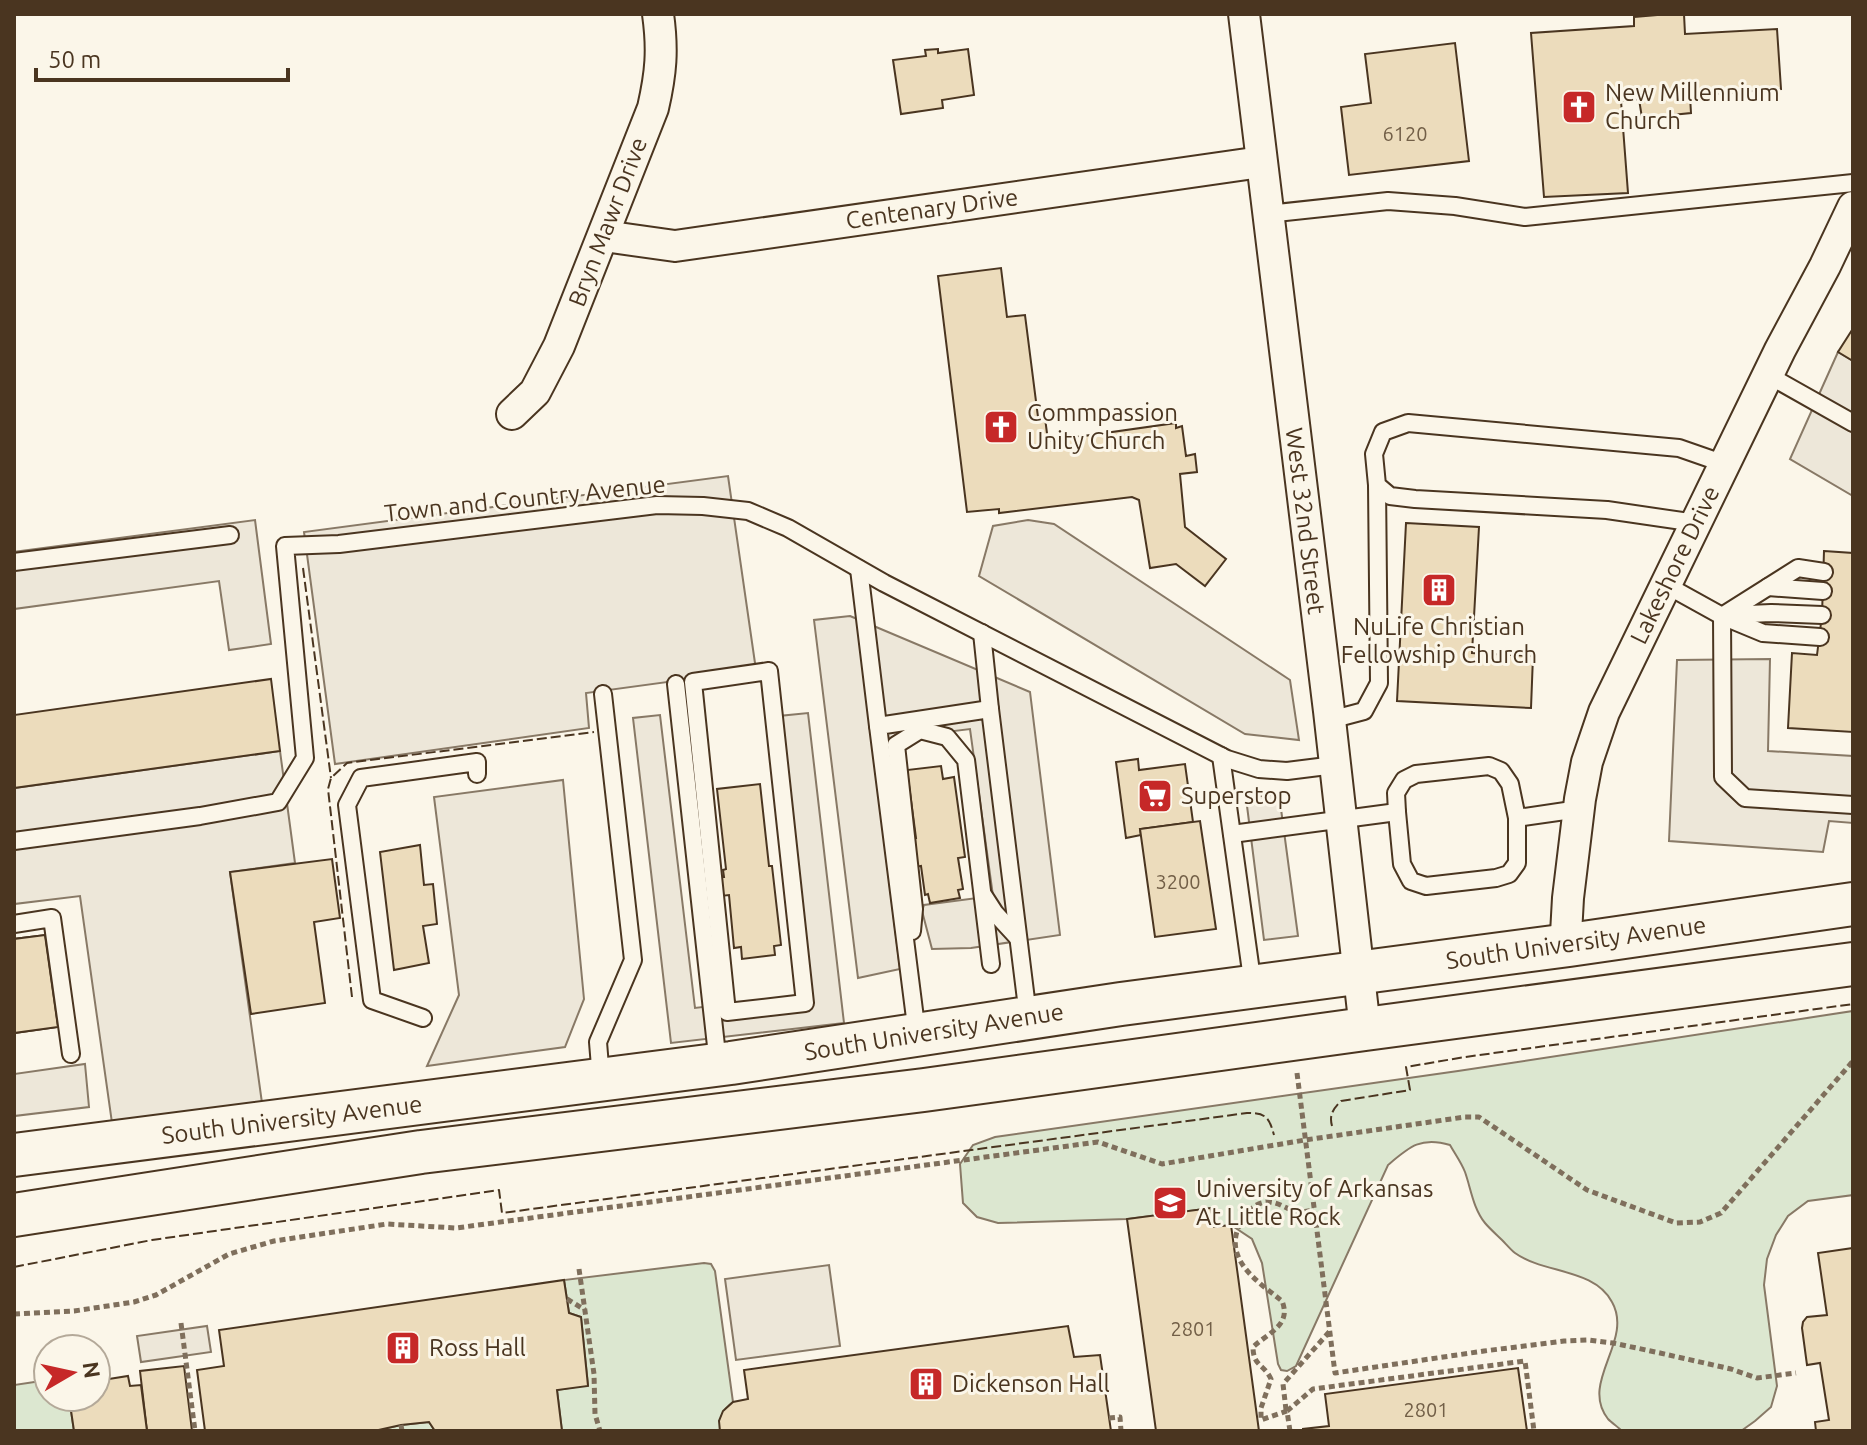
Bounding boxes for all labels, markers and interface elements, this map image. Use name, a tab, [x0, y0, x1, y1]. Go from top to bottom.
scale bar	[36, 32, 288, 82]
text: 50 m	[48, 46, 101, 73]
place label: New Millennium Church	[1605, 79, 1780, 134]
church icon: New Millennium Church	[1560, 88, 1598, 126]
house number: 6120	[1382, 122, 1428, 145]
street label: Bryn Mawr Drive	[563, 134, 652, 310]
street label: Centenary Drive	[844, 183, 1020, 234]
place label: Commpassion Unity Church	[1027, 399, 1178, 454]
church icon: Commpassion Unity Church	[982, 408, 1020, 446]
street label: West 32nd Street	[1281, 426, 1330, 616]
street label: Town and Country Avenue	[383, 470, 667, 527]
street label: Lakeshore Drive	[1625, 481, 1724, 648]
building icon: NuLife Christian Fellowship Church	[1420, 571, 1458, 609]
place label: NuLife Christian Fellowship Church	[1341, 613, 1537, 668]
supermarket icon: Superstop	[1136, 777, 1174, 815]
place label: Superstop	[1181, 782, 1292, 809]
house number: 3200	[1155, 870, 1201, 893]
street label: South University Avenue	[1444, 911, 1708, 974]
street label: South University Avenue	[802, 998, 1066, 1065]
street label: South University Avenue	[160, 1090, 424, 1149]
place label: University of Arkansas At Little Rock	[1196, 1175, 1433, 1230]
school or university icon: University of Arkansas At Little Rock	[1151, 1184, 1189, 1222]
house number: 2801	[1170, 1317, 1216, 1340]
building icon: Ross Hall	[384, 1329, 422, 1367]
north arrow	[32, 1333, 112, 1413]
place label: Ross Hall	[429, 1334, 526, 1361]
text: N	[79, 1360, 106, 1380]
building icon: Dickenson Hall	[907, 1365, 945, 1403]
place label: Dickenson Hall	[952, 1370, 1110, 1397]
house number: 2801	[1403, 1398, 1449, 1421]

